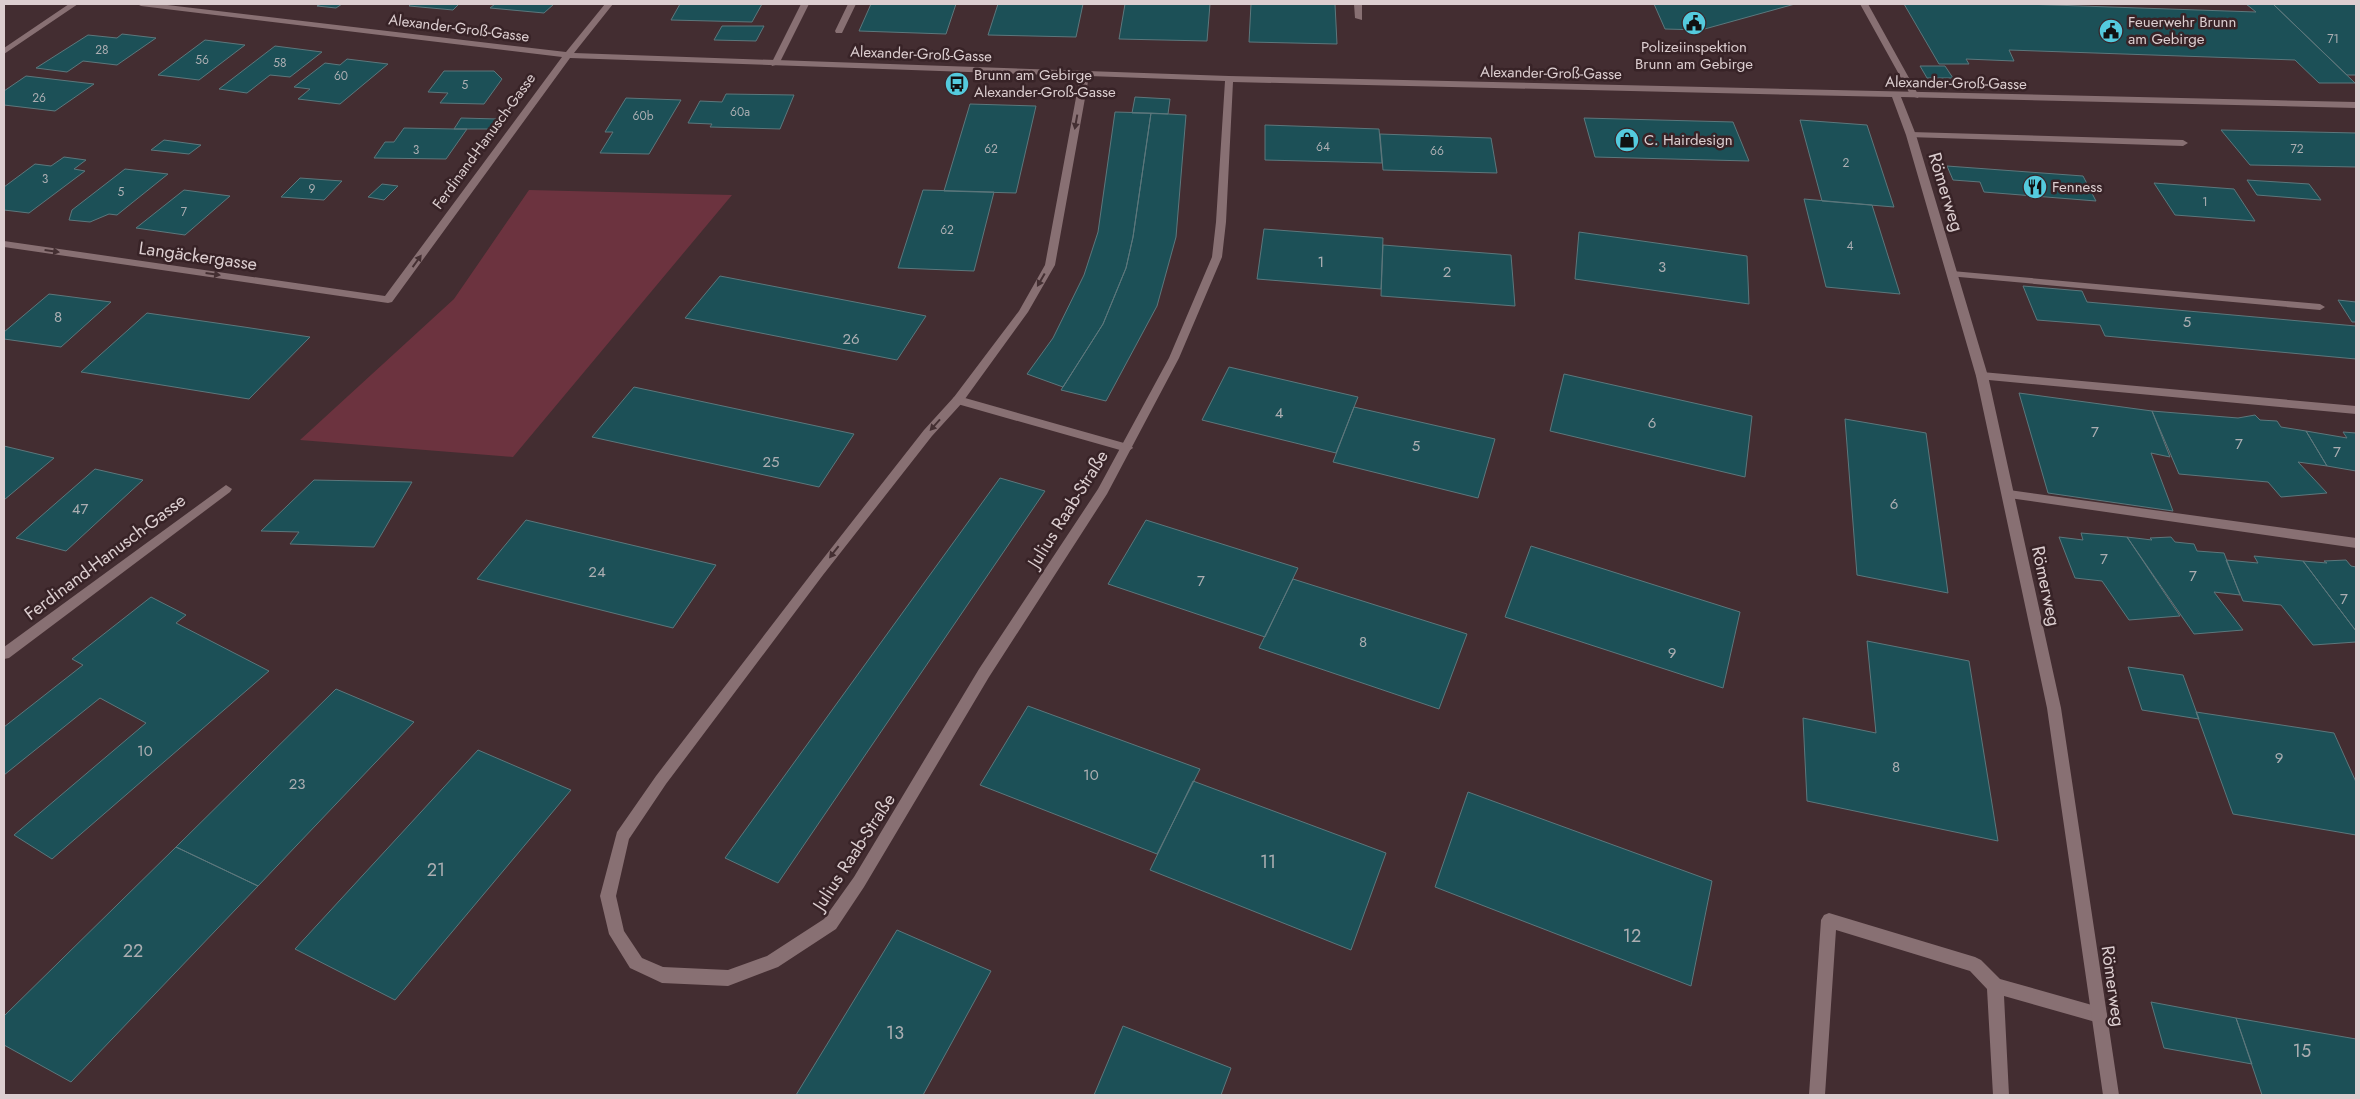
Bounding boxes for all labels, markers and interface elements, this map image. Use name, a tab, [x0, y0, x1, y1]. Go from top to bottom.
street label: Alexander-Groß-Gasse	[387, 8, 531, 48]
public building icon: Polizeiinspektion Brunn am Gebirge	[1681, 10, 1707, 36]
place label: Feuerwehr Brunn am Gebirge	[2128, 11, 2236, 50]
public building icon: Feuerwehr Brunn am Gebirge	[2098, 18, 2124, 44]
house number: 71	[2327, 30, 2339, 48]
place label: Polizeiinspektion Brunn am Gebirge	[1635, 36, 1753, 75]
house number: 28	[95, 41, 109, 59]
street label: Alexander-Groß-Gasse	[850, 41, 993, 67]
house number: 56	[195, 51, 209, 69]
house number: 58	[273, 54, 287, 72]
street label: Alexander-Groß-Gasse	[1480, 61, 1622, 85]
place label: Brunn am Gebirge Alexander-Groß-Gasse	[974, 64, 1116, 103]
house number: 60	[334, 67, 348, 85]
street label: Ferdinand-Hanusch-Gasse	[427, 68, 541, 214]
bus stop icon: Brunn am Gebirge Alexander-Groß-Gasse	[944, 71, 970, 97]
street label: Alexander-Groß-Gasse	[1885, 71, 2027, 95]
house number: 5	[462, 76, 469, 94]
house number: 26	[32, 89, 46, 107]
house number: 60a	[730, 103, 750, 121]
house number: 60b	[633, 107, 654, 125]
one-way arrow	[1072, 115, 1080, 131]
shop icon: C. Hairdesign	[1614, 127, 1640, 153]
place label: C. Hairdesign	[1644, 129, 1733, 151]
house number: 64	[1316, 138, 1330, 156]
house number: 62	[984, 140, 998, 158]
house number: 72	[2290, 140, 2304, 158]
house number: 3	[413, 141, 420, 159]
house number: 66	[1430, 142, 1444, 160]
street label: Römerweg	[1922, 149, 1970, 235]
house number: 2	[1843, 154, 1850, 172]
house number: 3	[42, 170, 49, 188]
restaurant icon: Fenness	[2022, 174, 2048, 200]
place label: Fenness	[2052, 176, 2102, 198]
house number: 9	[309, 180, 316, 198]
house number: 5	[118, 183, 125, 201]
house number: 1	[2202, 193, 2208, 211]
house number: 7	[181, 203, 188, 221]
house number: 62	[940, 221, 954, 239]
street label: Langäckergasse	[137, 235, 259, 277]
house number: 4	[1847, 237, 1854, 255]
one-way arrow	[44, 247, 60, 255]
house number: 1	[1318, 251, 1324, 273]
one-way arrow	[412, 254, 422, 268]
house number: 3	[1658, 256, 1666, 278]
house number: 2	[1443, 261, 1451, 283]
one-way arrow	[205, 271, 221, 279]
one-way arrow	[1037, 273, 1046, 287]
house number: 8	[54, 306, 62, 328]
house number: 5	[2183, 311, 2191, 333]
house number: 26	[842, 328, 860, 350]
house number: 4	[1275, 402, 1284, 424]
house number: 6	[1648, 412, 1656, 434]
one-way arrow	[929, 418, 941, 430]
house number: 7	[2091, 421, 2099, 443]
house number: 7	[2235, 433, 2243, 455]
house number: 5	[1412, 435, 1420, 457]
house number: 7	[2333, 441, 2341, 463]
street label: Julius Raab-Straße	[1020, 445, 1115, 575]
house number: 25	[763, 451, 780, 473]
street label: Ferdinand-Hanusch-Gasse	[19, 488, 191, 626]
house number: 6	[1890, 493, 1898, 515]
house number: 47	[72, 498, 88, 520]
street label: Römerweg	[2025, 543, 2067, 629]
one-way arrow	[829, 546, 840, 559]
house number: 7	[2100, 548, 2108, 570]
house number: 24	[588, 561, 606, 583]
house number: 7	[2189, 565, 2197, 587]
house number: 7	[1197, 570, 1205, 592]
house number: 7	[2340, 588, 2348, 610]
house number: 8	[1359, 631, 1367, 653]
house number: 9	[1668, 642, 1676, 664]
house number: 10	[137, 740, 153, 762]
house number: 9	[2275, 747, 2283, 769]
house number: 8	[1892, 756, 1900, 778]
house number: 10	[1083, 764, 1099, 786]
house number: 23	[289, 773, 305, 795]
street label: Julius Raab-Straße	[805, 788, 902, 917]
house number: 11	[1260, 849, 1276, 875]
house number: 21	[427, 857, 445, 883]
house number: 12	[1623, 923, 1641, 949]
house number: 22	[123, 938, 143, 964]
street label: Römerweg	[2094, 944, 2132, 1028]
house number: 13	[886, 1020, 904, 1046]
house number: 15	[2293, 1038, 2311, 1064]

